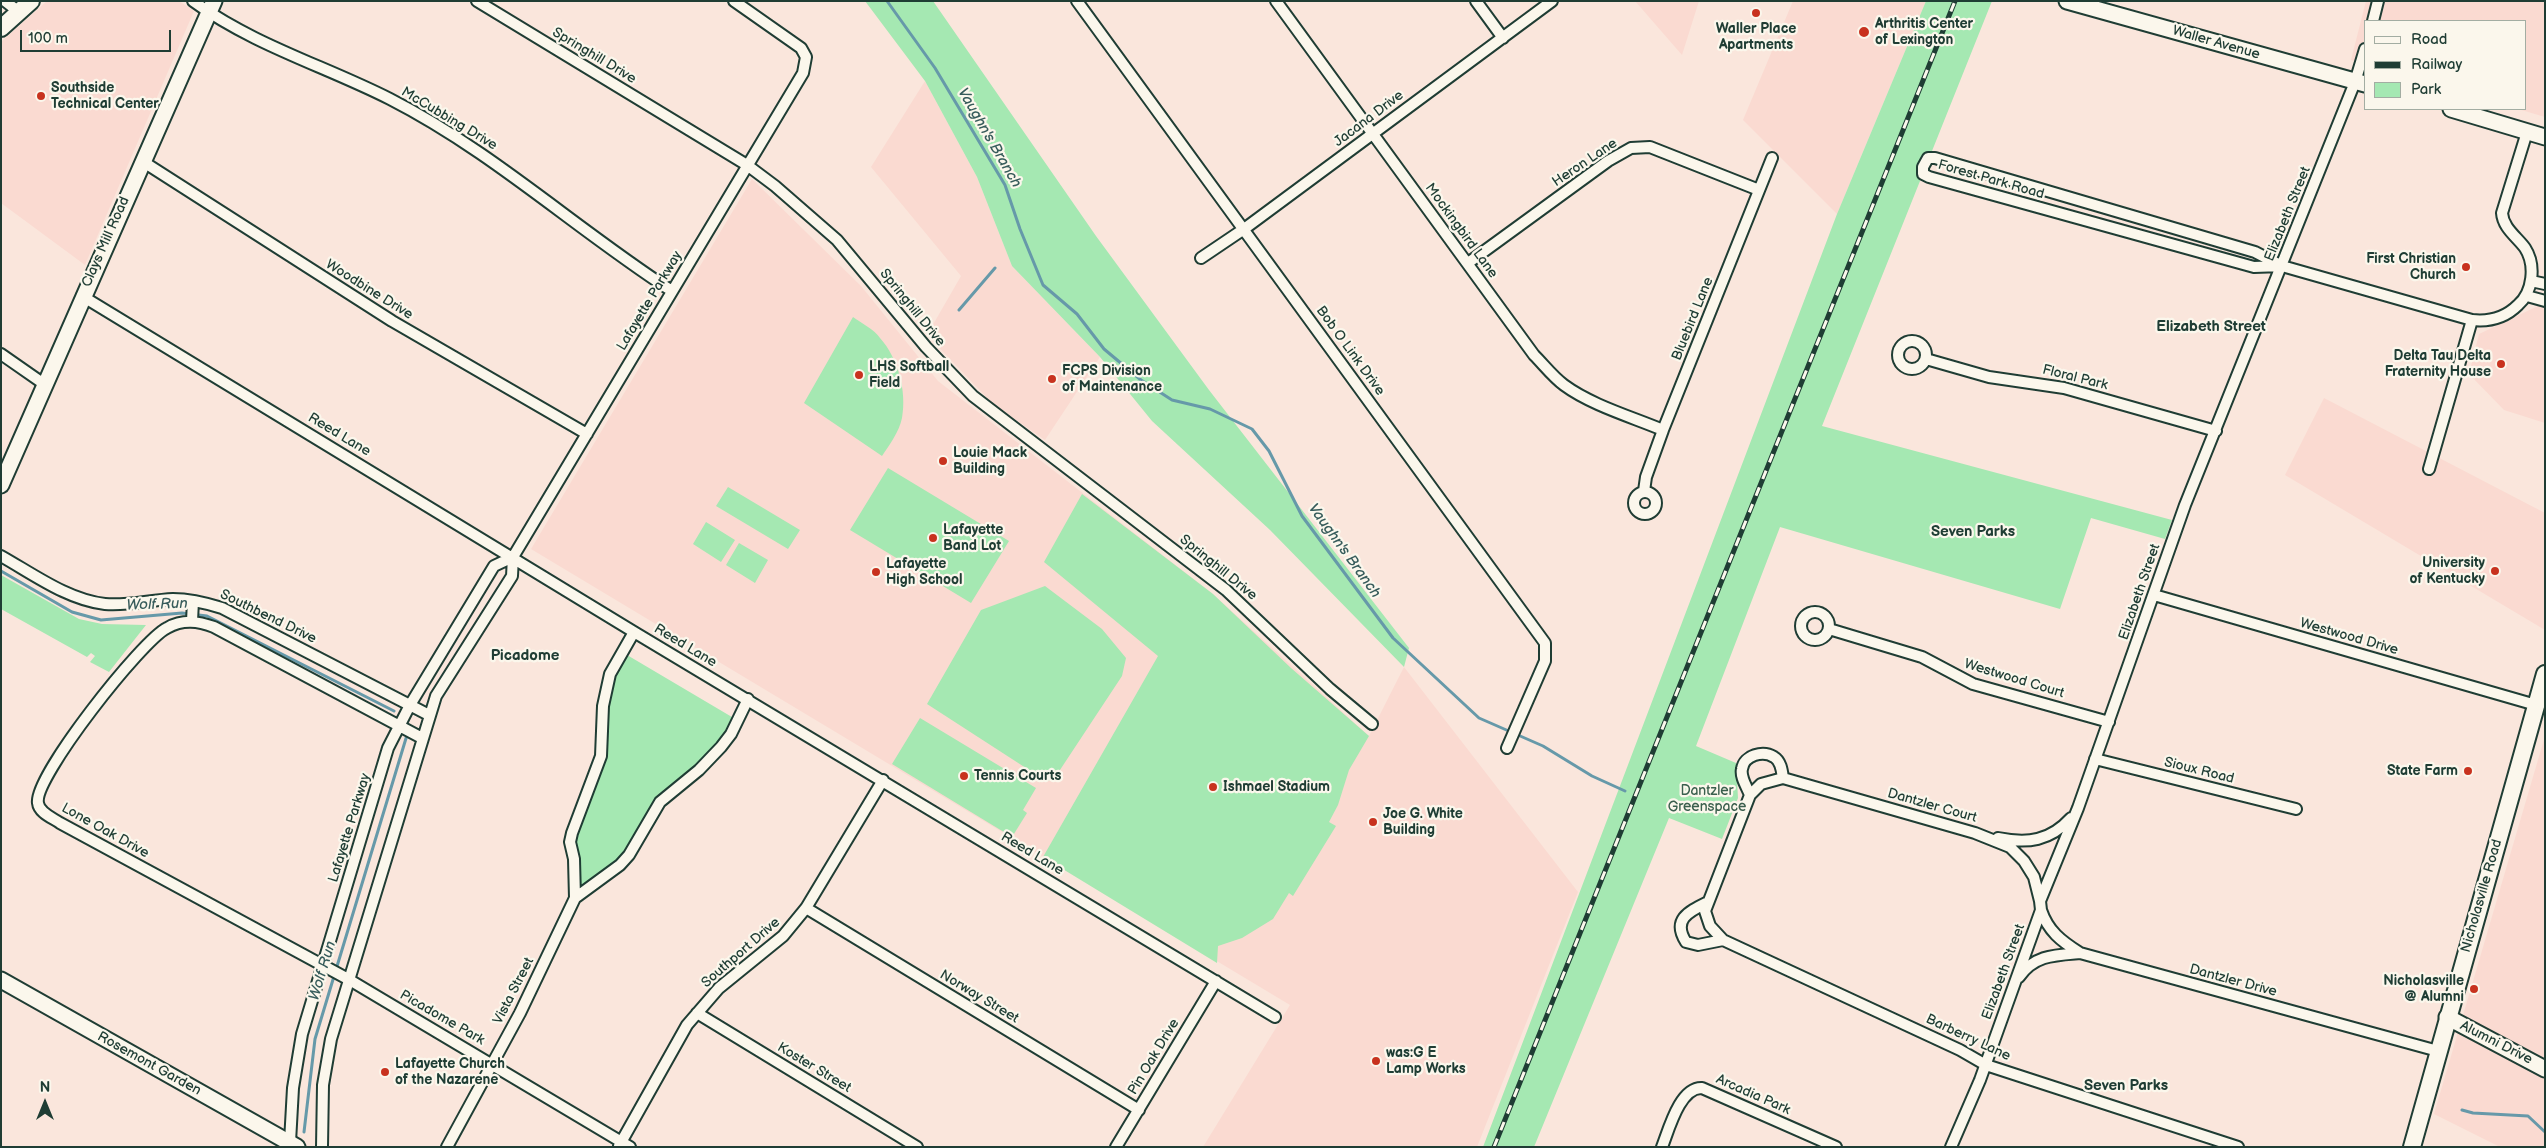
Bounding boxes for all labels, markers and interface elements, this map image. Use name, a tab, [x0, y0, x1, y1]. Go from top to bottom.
marker: Waller Place Apartments	[1750, 7, 1762, 19]
place label: Arthritis Center of Lexington	[1875, 16, 1973, 48]
scale bar	[22, 20, 174, 52]
legend	[2364, 20, 2526, 110]
place label: Waller Place Apartments	[1716, 21, 1796, 54]
street label: Waller Avenue	[2170, 22, 2262, 64]
street label: Springhill Drive	[549, 24, 639, 88]
marker: Arthritis Center of Lexington	[1857, 25, 1871, 39]
text: 100 m	[28, 29, 68, 48]
text: Road	[2411, 30, 2447, 49]
text: Railway	[2411, 55, 2462, 74]
place label: Southside Technical Center	[51, 80, 159, 112]
text: Park	[2411, 80, 2441, 99]
street label: McCubbing Drive	[398, 84, 500, 154]
water label: Vaughn's Branch	[953, 85, 1025, 191]
street label: Jacana Drive	[1331, 87, 1407, 151]
marker: Southside Technical Center	[35, 90, 47, 102]
street label: Heron Lane	[1549, 135, 1621, 191]
street label: Forest Park Road	[1936, 157, 2046, 203]
street label: Elizabeth Street	[2261, 164, 2315, 264]
street label: Mockingbird Lane	[1421, 180, 1501, 282]
street label: Clays Mill Road	[79, 194, 133, 290]
street label: Lafayette Parkway	[614, 248, 686, 354]
place label: First Christian Church	[2366, 251, 2456, 284]
street label: Woodbine Drive	[322, 256, 416, 324]
marker: First Christian Church	[2460, 261, 2472, 273]
street label: Springhill Drive	[876, 266, 948, 350]
street label: Bluebird Lane	[1669, 275, 1717, 363]
street label: Bob O Link Drive	[1312, 303, 1388, 399]
district label: Elizabeth Street	[2156, 318, 2266, 336]
place label: Delta Tau Delta Fraternity House	[2385, 348, 2491, 381]
marker: Delta Tau Delta Fraternity House	[2495, 358, 2507, 370]
place label: LHS Softball Field	[869, 359, 949, 392]
street label: Floral Park	[2040, 362, 2110, 394]
place label: FCPS Division of Maintenance	[1062, 363, 1162, 396]
marker: LHS Softball Field	[853, 369, 865, 381]
marker: FCPS Division of Maintenance	[1046, 373, 1058, 385]
street label: Reed Lane	[305, 410, 373, 460]
place label: Louie Mack Building	[953, 445, 1027, 478]
marker: Louie Mack Building	[937, 455, 949, 467]
water label: Vaughn's Branch	[1304, 500, 1384, 602]
place label: Lafayette Band Lot	[943, 522, 1003, 554]
district label: Seven Parks	[1931, 523, 2015, 541]
marker: Lafayette Band Lot	[927, 532, 939, 544]
street label: Springhill Drive	[1176, 532, 1260, 604]
street label: Elizabeth Street	[2116, 542, 2164, 642]
place label: University of Kentucky	[2409, 555, 2485, 588]
place label: Lafayette High School	[886, 556, 962, 588]
marker: University of Kentucky	[2489, 565, 2501, 577]
marker: Lafayette High School	[870, 566, 882, 578]
street label: Southbend Drive	[217, 586, 319, 648]
water label: Wolf Run	[126, 595, 188, 615]
street label: Westwood Drive	[2298, 615, 2400, 659]
street label: Reed Lane	[651, 621, 719, 671]
district label: Picadome	[491, 647, 559, 665]
street label: Westwood Court	[1962, 656, 2066, 702]
street label: Sioux Road	[2162, 754, 2236, 788]
place label: State Farm	[2387, 763, 2458, 779]
marker: State Farm	[2462, 765, 2474, 777]
place label: Tennis Courts	[974, 768, 1061, 784]
marker: Tennis Courts	[958, 770, 970, 782]
street label: Lafayette Parkway	[325, 772, 375, 884]
place label: Ishmael Stadium	[1223, 779, 1330, 795]
marker: Ishmael Stadium	[1207, 781, 1219, 793]
park label: Dantzler Greenspace	[1668, 783, 1746, 816]
street label: Dantzler Court	[1885, 785, 1979, 827]
street label: Lone Oak Drive	[58, 800, 152, 862]
place label: Joe G. White Building	[1383, 806, 1463, 839]
marker: Joe G. White Building	[1367, 816, 1379, 828]
street label: Reed Lane	[998, 829, 1066, 879]
street label: Nicholasville Road	[2458, 837, 2506, 955]
street label: Southport Drive	[698, 914, 784, 992]
street label: Elizabeth Street	[1979, 922, 2029, 1022]
water label: Wolf Run	[305, 939, 341, 1003]
street label: Vista Street	[490, 955, 538, 1027]
street label: Dantzler Drive	[2187, 961, 2279, 1001]
street label: Norway Street	[936, 967, 1022, 1027]
place label: Nicholasville @ Alumni	[2383, 973, 2464, 1006]
marker: Nicholasville @ Alumni	[2468, 983, 2480, 995]
street label: Picadome Park	[397, 987, 487, 1049]
street label: Barberry Lane	[1923, 1011, 2013, 1065]
street label: Pin Oak Drive	[1125, 1016, 1183, 1098]
street label: Alumni Drive	[2457, 1018, 2535, 1068]
street label: Rosemont Garden	[94, 1029, 204, 1099]
street label: Koster Street	[774, 1039, 854, 1097]
place label: was:G E Lamp Works	[1386, 1045, 1466, 1078]
marker: was:G E Lamp Works	[1370, 1055, 1382, 1067]
place label: Lafayette Church of the Nazarene	[395, 1056, 505, 1088]
marker: Lafayette Church of the Nazarene	[379, 1066, 391, 1078]
street label: Arcadia Park	[1713, 1071, 1793, 1119]
district label: Seven Parks	[2084, 1077, 2168, 1095]
north arrow	[20, 1078, 70, 1128]
text: N	[40, 1079, 50, 1096]

